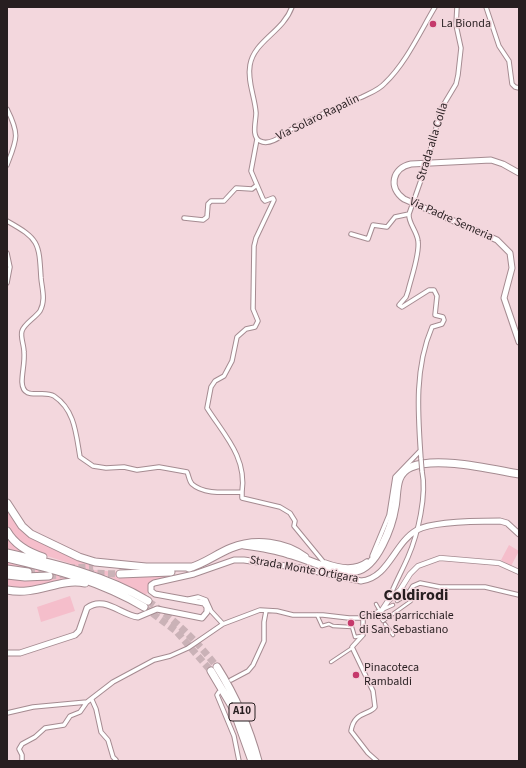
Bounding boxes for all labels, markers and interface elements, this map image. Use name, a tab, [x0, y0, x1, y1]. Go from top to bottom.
place label: La Bionda	[441, 17, 491, 31]
marker: La Bionda	[428, 19, 438, 29]
street label: Via Solaro Rapalin	[274, 92, 362, 144]
street label: Strada alla Colla	[414, 101, 452, 183]
street label: Via Padre Semeria	[407, 195, 495, 245]
street label: Strada Monte Ortigara	[248, 553, 360, 587]
district label: Coldirodi	[383, 586, 449, 606]
place label: Chiesa parricchiale di San Sebastiano	[359, 609, 454, 637]
marker: Chiesa parricchiale di San Sebastiano	[346, 618, 356, 628]
place label: Pinacoteca Rambaldi	[364, 661, 419, 689]
marker: Pinacoteca Rambaldi	[351, 670, 361, 680]
road number: A10	[229, 703, 255, 721]

